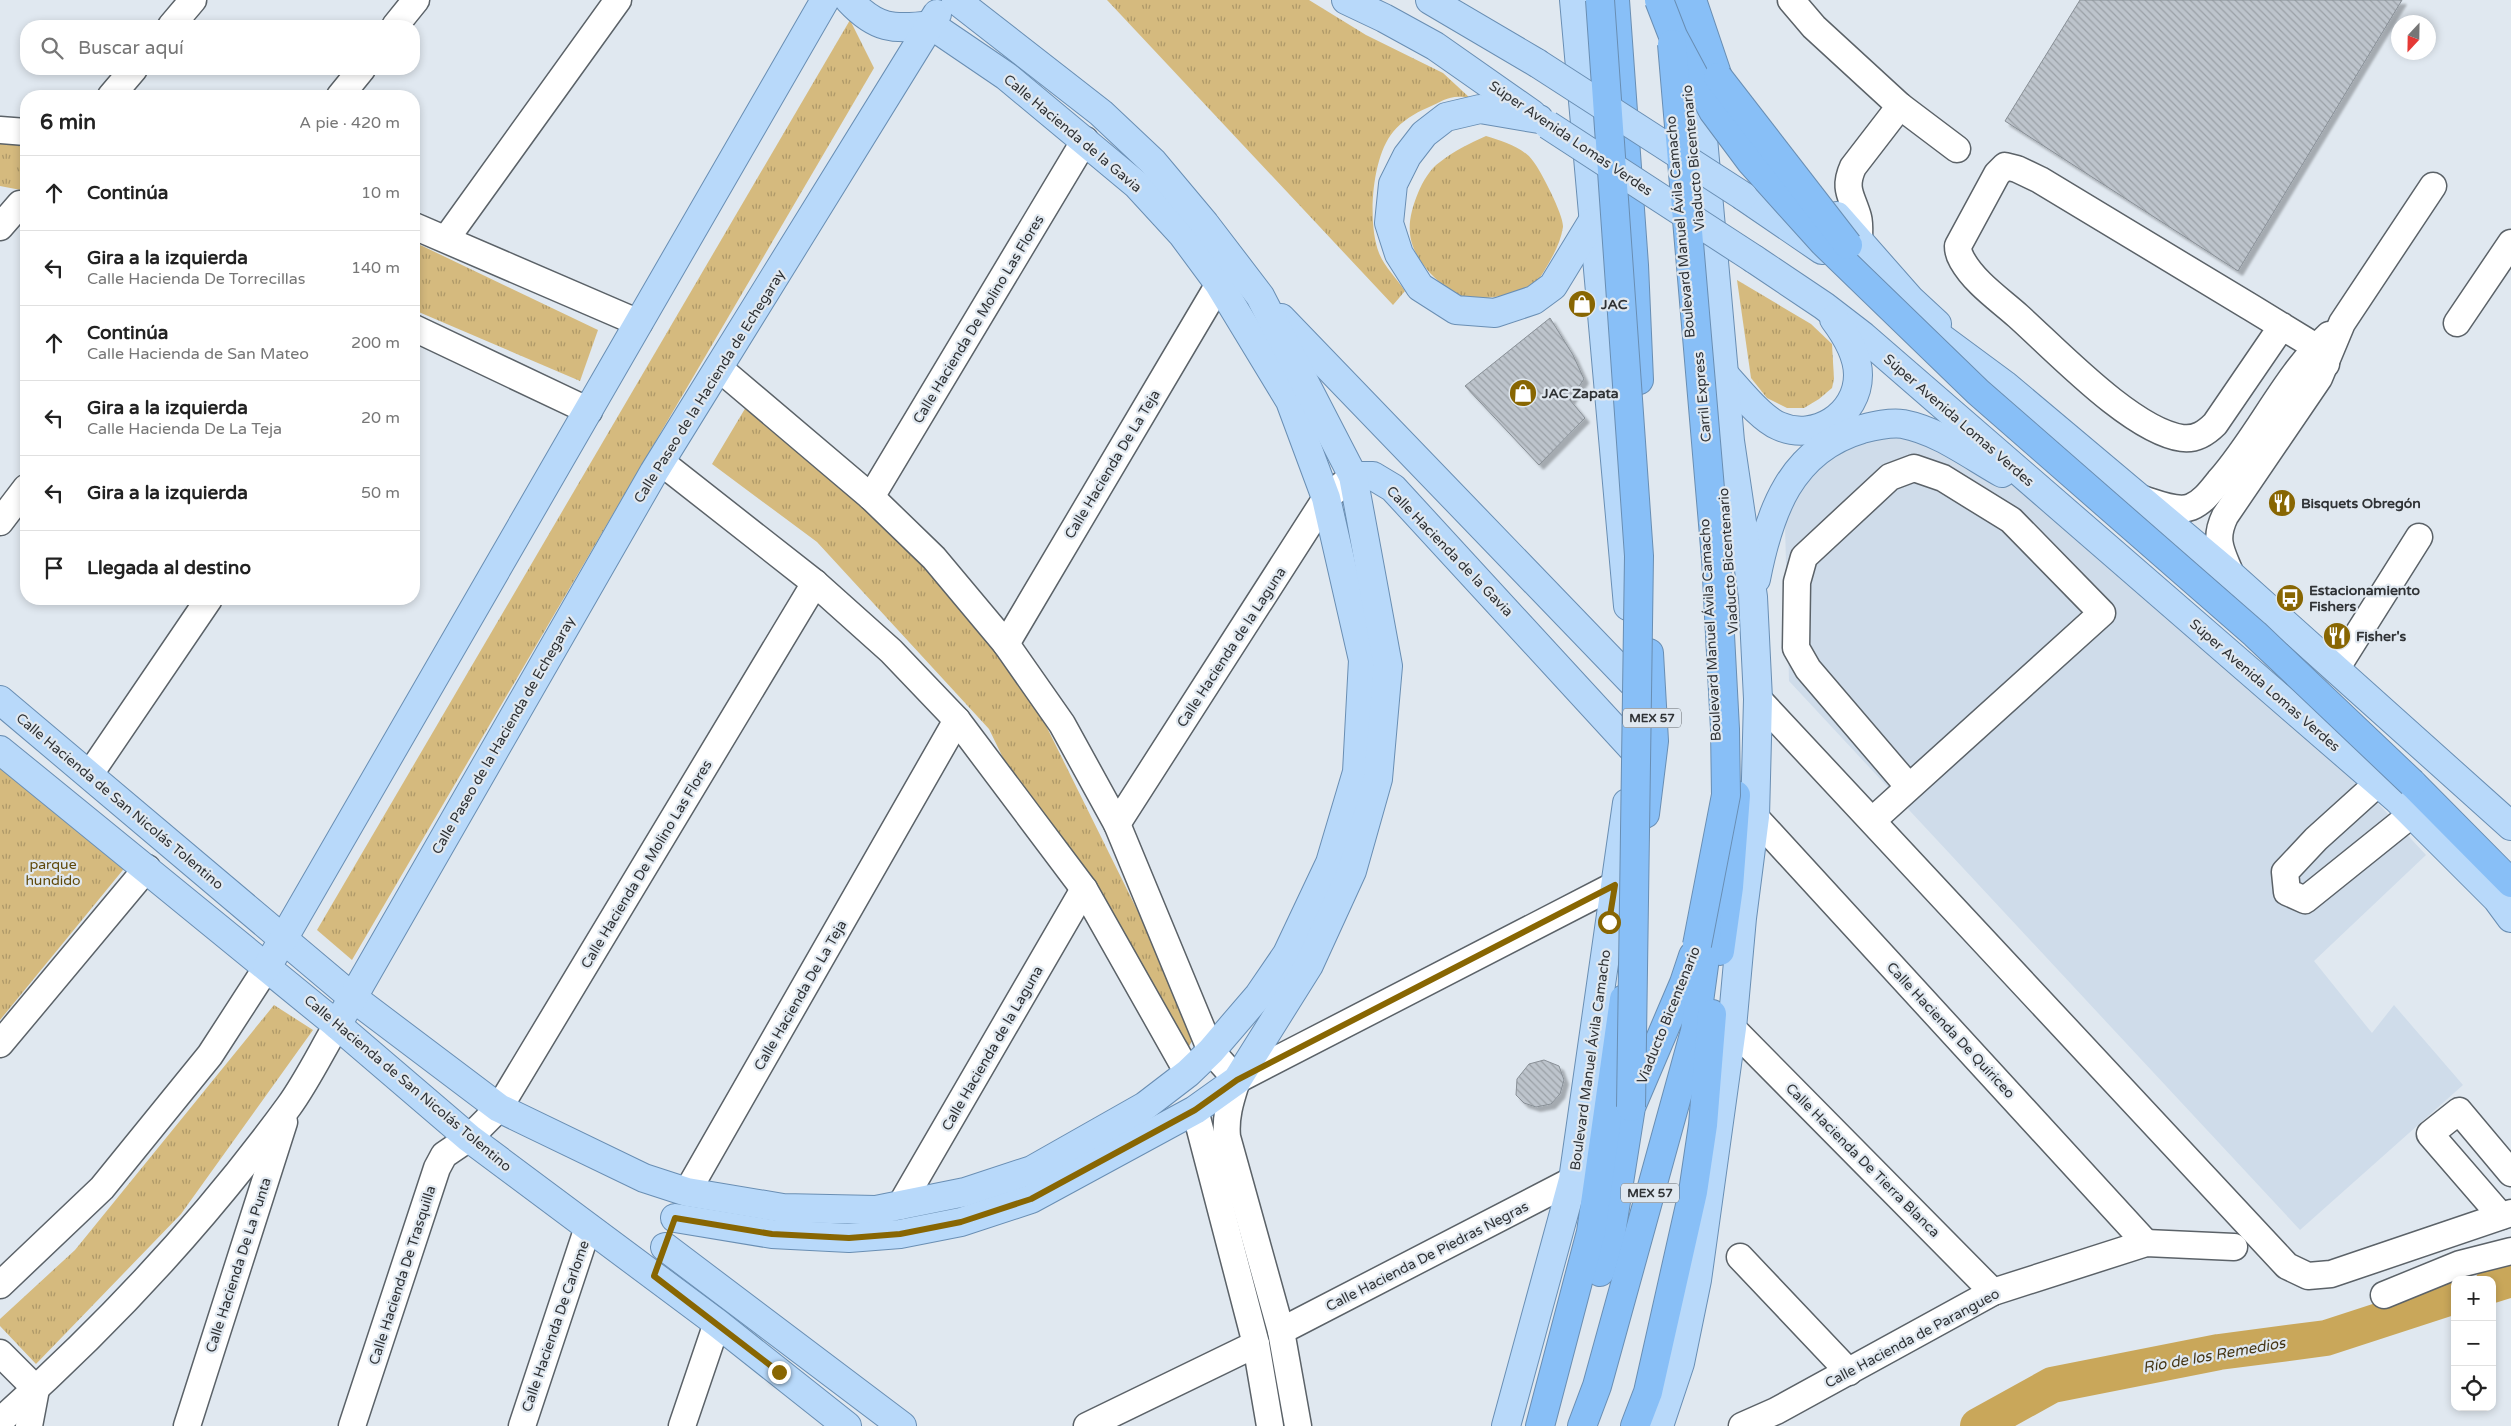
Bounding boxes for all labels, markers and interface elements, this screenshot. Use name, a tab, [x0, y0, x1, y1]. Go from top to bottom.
north arrow	[2391, 15, 2436, 60]
search box	[20, 20, 420, 75]
icon: search	[38, 34, 66, 62]
text: Buscar aquí	[78, 37, 184, 59]
street label: Calle Hacienda de la Gavia	[1000, 71, 1145, 196]
street label: Súper Avenida Lomas Verdes	[1486, 77, 1656, 200]
street label: Viaducto Bicentenario	[1679, 84, 1708, 232]
text: 6 min	[40, 110, 96, 135]
text: A pie · 420 m	[299, 113, 400, 133]
street label: Boulevard Manuel Ávila Camacho	[1662, 115, 1699, 339]
icon: ahead	[40, 179, 68, 207]
text: Continúa	[87, 182, 169, 204]
text: 10 m	[361, 183, 400, 203]
street label: Calle Hacienda De Molino Las Flores	[909, 212, 1048, 427]
text: Gira a la izquierda	[87, 247, 248, 269]
icon: left	[40, 254, 68, 282]
text: 140 m	[351, 258, 400, 278]
street label: Calle Paseo de la Hacienda de Echegaray	[630, 266, 789, 506]
text: Calle Hacienda De Torrecillas	[87, 269, 306, 289]
shop icon: JAC	[1567, 289, 1597, 319]
place label: JAC	[1600, 296, 1628, 313]
text: Continúa	[87, 322, 169, 344]
icon: ahead	[40, 329, 68, 357]
text: 200 m	[351, 333, 400, 353]
text: Calle Hacienda de San Mateo	[87, 344, 309, 364]
street label: Súper Avenida Lomas Verdes	[1880, 350, 2037, 490]
street label: Carril Express	[1690, 351, 1715, 443]
shop icon: JAC Zapata	[1508, 378, 1538, 408]
place label: JAC Zapata	[1541, 385, 1619, 402]
street label: Calle Hacienda De La Teja	[1061, 387, 1164, 542]
text: Gira a la izquierda	[87, 397, 248, 419]
icon: left	[40, 404, 68, 432]
text: 20 m	[361, 408, 400, 428]
text: Calle Hacienda De La Teja	[87, 419, 282, 439]
icon: left	[40, 479, 68, 507]
text: Gira a la izquierda	[87, 482, 248, 504]
text: 50 m	[361, 483, 400, 503]
street label: Calle Hacienda de la Gavia	[1383, 483, 1516, 620]
street label: Viaducto Bicentenario	[1715, 487, 1742, 635]
restaurant icon: Bisquets Obregón	[2267, 488, 2297, 518]
place label: Bisquets Obregón	[2301, 495, 2421, 512]
street label: Boulevard Manuel Ávila Camacho	[1696, 518, 1725, 742]
icon: arrive	[40, 554, 68, 582]
text: Llegada al destino	[87, 557, 251, 579]
street label: Calle Hacienda de la Laguna	[1173, 564, 1290, 730]
place label: Estacionamiento Fishers	[2309, 582, 2420, 615]
bus stop icon: Estacionamiento Fishers	[2275, 583, 2305, 613]
street label: Calle Paseo de la Hacienda de Echegaray	[428, 613, 579, 857]
street label: Súper Avenida Lomas Verdes	[2186, 615, 2343, 755]
restaurant icon: Fisher's	[2322, 621, 2352, 651]
place label: Fisher's	[2356, 628, 2406, 645]
road number: MEX 57	[1623, 708, 1681, 728]
street label: Calle Hacienda de San Nicolás Tolentino	[13, 710, 227, 893]
street label: Calle Hacienda De Molino Las Flores	[577, 757, 716, 972]
park label: parque hundido	[25, 856, 81, 889]
route start	[1598, 911, 1621, 934]
street label: Calle Hacienda De La Teja	[750, 917, 850, 1073]
street label: Viaducto Bicentenario	[1633, 944, 1704, 1086]
street label: Boulevard Manuel Ávila Camacho	[1567, 949, 1614, 1172]
street label: Calle Hacienda De Quiriceo	[1883, 959, 2018, 1102]
street label: Calle Hacienda de la Laguna	[938, 963, 1047, 1134]
street label: Calle Hacienda de San Nicolás Tolentino	[301, 992, 515, 1175]
street label: Calle Hacienda De Tierra Blanca	[1782, 1080, 1943, 1241]
street label: Calle Hacienda De La Punta	[202, 1175, 275, 1355]
street label: Calle Hacienda De Trasquilla	[365, 1183, 440, 1367]
road number: MEX 57	[1621, 1184, 1679, 1202]
street label: Calle Hacienda De Piedras Negras	[1323, 1198, 1532, 1315]
street label: Calle Hacienda De Carlome	[518, 1238, 593, 1414]
map controls	[2451, 1276, 2496, 1411]
button: +	[2451, 1276, 2496, 1321]
street label: Calle Hacienda de Parangueo	[1822, 1285, 2002, 1392]
button: −	[2451, 1321, 2496, 1366]
water label: Río de los Remedios	[2141, 1333, 2288, 1376]
route end	[768, 1361, 791, 1384]
button: locate	[2451, 1366, 2496, 1411]

